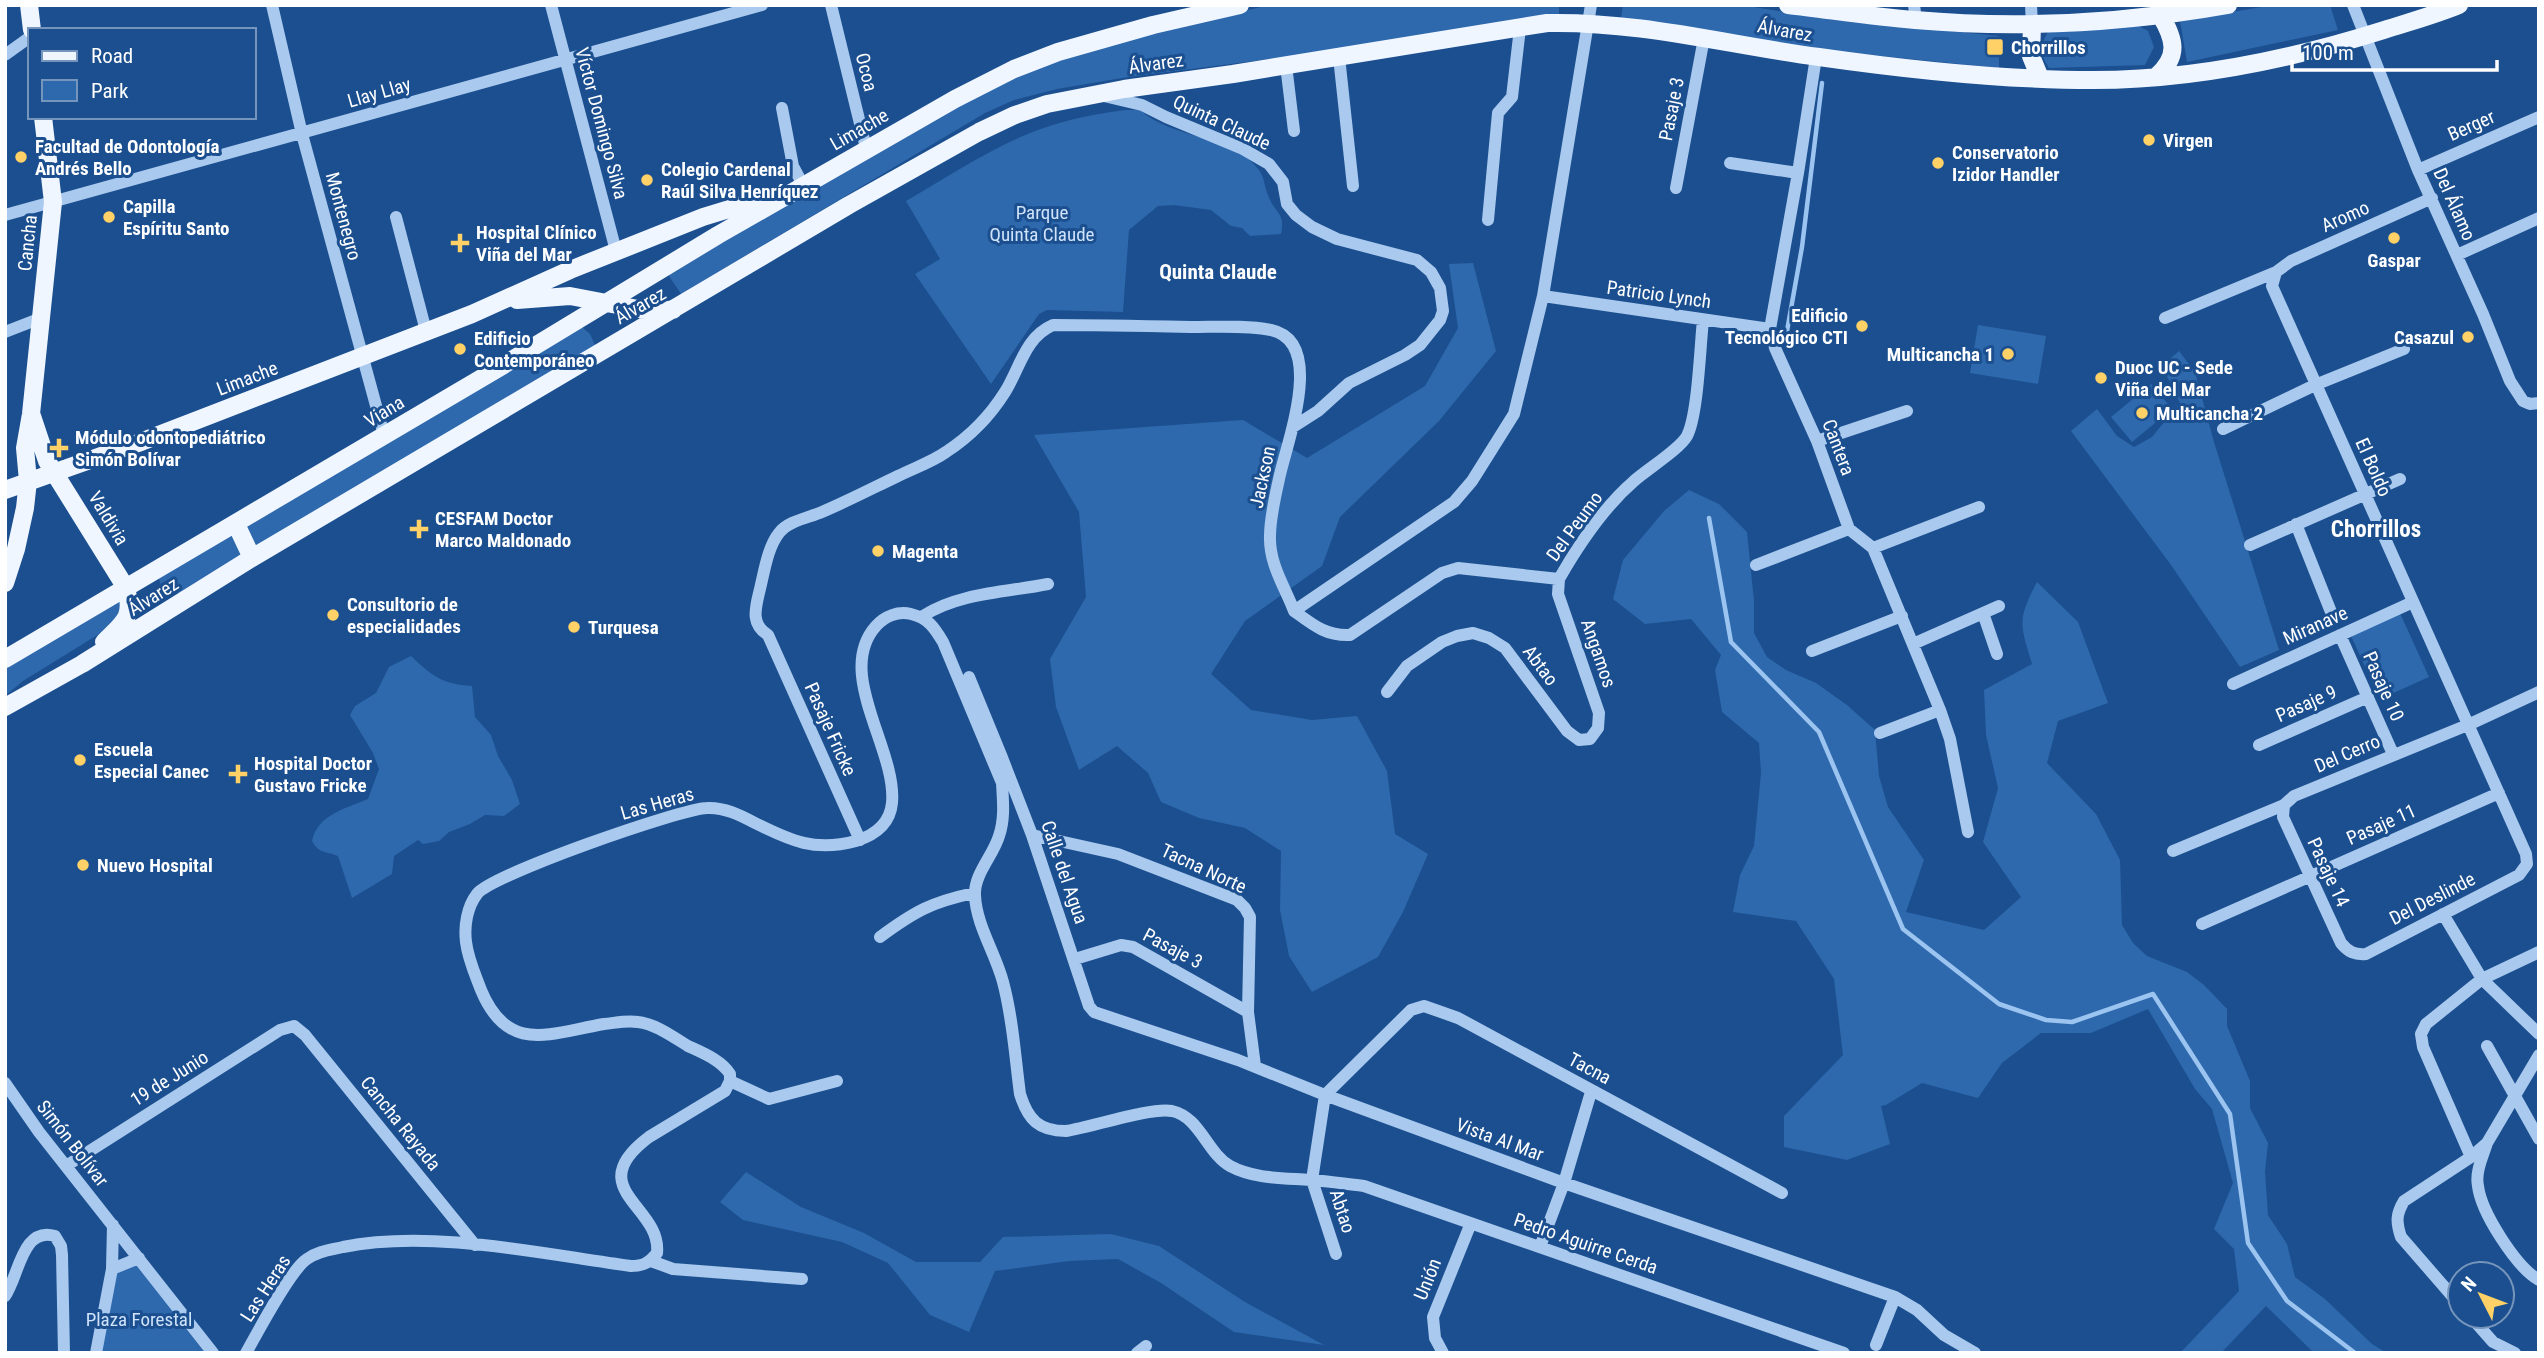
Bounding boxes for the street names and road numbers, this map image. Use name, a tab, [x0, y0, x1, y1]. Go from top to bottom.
street label: Álvarez	[1756, 14, 1814, 47]
street label: Víctor Domingo Silva	[570, 45, 633, 202]
street label: Álvarez	[1127, 48, 1185, 79]
street label: Ocoa	[851, 50, 882, 94]
street label: Llay Llay	[345, 72, 414, 112]
street label: Pasaje 3	[1654, 75, 1689, 143]
street label: Quinta Claude	[1169, 90, 1274, 155]
street label: Limache	[826, 104, 893, 155]
street label: Berger	[2444, 105, 2498, 146]
street label: Del Álamo	[2428, 164, 2481, 244]
street label: Montenegro	[321, 170, 366, 263]
street label: Aromo	[2318, 196, 2373, 237]
street label: Cancha	[13, 214, 42, 272]
street label: Patricio Lynch	[1605, 276, 1713, 313]
street label: Álvarez	[611, 282, 670, 329]
street label: Limache	[213, 356, 281, 401]
street label: Viana	[360, 391, 408, 432]
street label: Cantera	[1817, 416, 1860, 478]
street label: El Boldo	[2351, 434, 2397, 500]
street label: Jackson	[1245, 444, 1280, 510]
street label: Valdivia	[84, 487, 134, 549]
street label: Del Peumo	[1541, 487, 1607, 566]
street label: Álvarez	[124, 572, 183, 621]
street label: Miranave	[2279, 601, 2351, 650]
street label: Angamos	[1576, 616, 1621, 691]
street label: Abtao	[1518, 641, 1563, 690]
street label: Pasaje 10	[2358, 648, 2409, 724]
street label: Pasaje Fricke	[800, 679, 861, 780]
street label: Pasaje 9	[2272, 680, 2340, 727]
street label: Del Cerro	[2311, 729, 2383, 778]
street label: Las Heras	[618, 782, 696, 825]
street label: Pasaje 11	[2343, 799, 2419, 850]
street label: Calle del Agua	[1036, 818, 1093, 927]
street label: Pasaje 14	[2303, 834, 2355, 910]
street label: Tacna Norte	[1157, 839, 1250, 898]
street label: Del Deslinde	[2386, 867, 2479, 930]
street label: Pasaje 3	[1139, 923, 1207, 974]
street label: 19 de Junio	[126, 1046, 212, 1111]
street label: Tacna	[1564, 1048, 1615, 1089]
street label: Cancha Rayada	[356, 1071, 446, 1175]
street label: Simón Bolívar	[32, 1096, 114, 1191]
street label: Vista Al Mar	[1453, 1113, 1547, 1166]
street label: Abtao	[1325, 1186, 1360, 1236]
street label: Pedro Aguirre Cerda	[1511, 1208, 1661, 1279]
street label: Las Heras	[235, 1251, 296, 1326]
street label: Unión	[1409, 1255, 1446, 1303]

